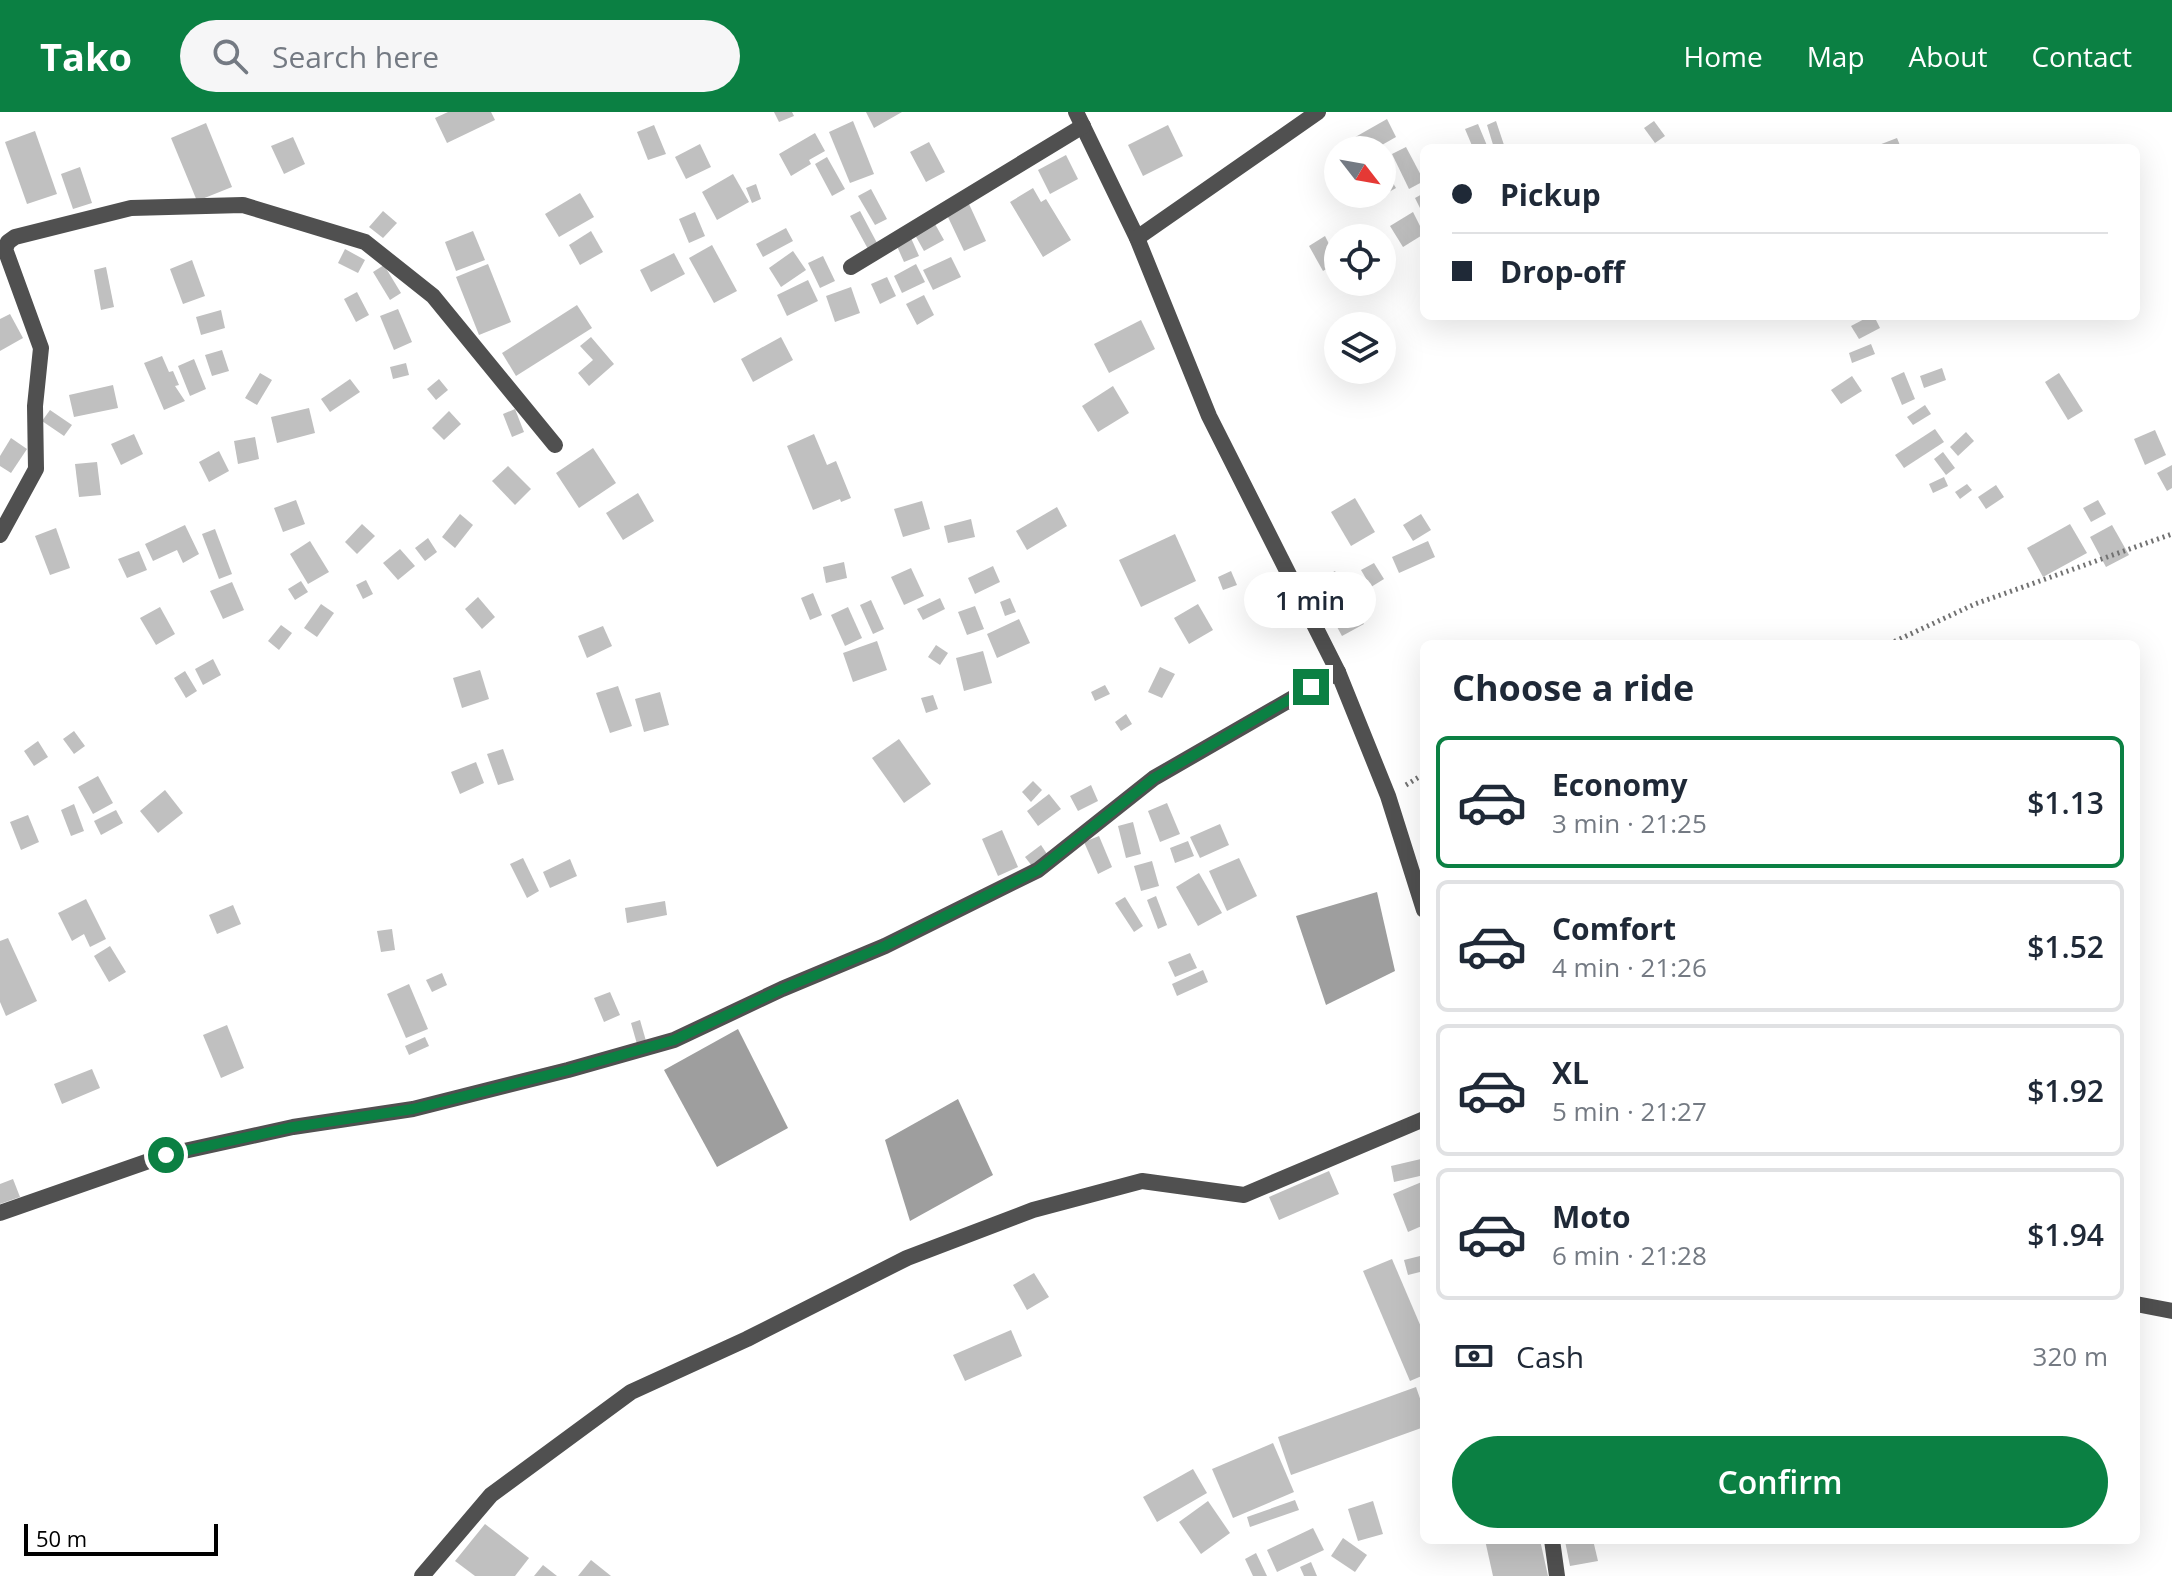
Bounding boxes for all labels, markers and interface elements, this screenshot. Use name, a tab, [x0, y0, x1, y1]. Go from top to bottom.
search box	[180, 20, 740, 92]
text: Tako	[40, 30, 132, 82]
icon: search	[208, 34, 252, 78]
text: Search here	[272, 36, 439, 77]
text: Home	[1684, 37, 1763, 75]
text: Map	[1807, 37, 1865, 75]
text: About	[1909, 37, 1987, 75]
text: Contact	[2031, 37, 2132, 75]
north arrow	[1324, 136, 1396, 208]
map controls	[1324, 136, 1396, 384]
text: Pickup	[1500, 174, 1601, 215]
button: locate	[1324, 224, 1396, 296]
text: Drop-off	[1500, 251, 1625, 292]
button: layers	[1324, 312, 1396, 384]
callout: 1 min	[1245, 571, 1377, 627]
text: 1 min	[1275, 582, 1345, 618]
text: Choose a ride	[1452, 663, 1694, 712]
route end	[1293, 669, 1329, 705]
text: Economy	[1552, 764, 1688, 805]
icon: car	[1456, 766, 1528, 838]
text: $1.13	[2027, 782, 2104, 823]
text: 3 min · 21:25	[1552, 805, 1707, 841]
text: Comfort	[1552, 908, 1676, 949]
icon: car	[1456, 910, 1528, 982]
text: $1.52	[2027, 926, 2104, 967]
text: 4 min · 21:26	[1552, 949, 1707, 985]
text: XL	[1552, 1052, 1589, 1093]
icon: car	[1456, 1054, 1528, 1126]
text: $1.92	[2027, 1070, 2104, 1111]
text: 5 min · 21:27	[1552, 1093, 1707, 1129]
route start	[148, 1137, 184, 1173]
text: Moto	[1552, 1196, 1630, 1237]
icon: car	[1456, 1198, 1528, 1270]
text: $1.94	[2027, 1214, 2104, 1255]
text: 6 min · 21:28	[1552, 1237, 1707, 1273]
icon: cash	[1452, 1334, 1496, 1378]
text: Cash	[1516, 1336, 1584, 1377]
text: 320 m	[2033, 1338, 2108, 1374]
button: Confirm	[1452, 1436, 2108, 1528]
scale bar	[24, 1520, 218, 1556]
text: 50 m	[36, 1523, 87, 1553]

